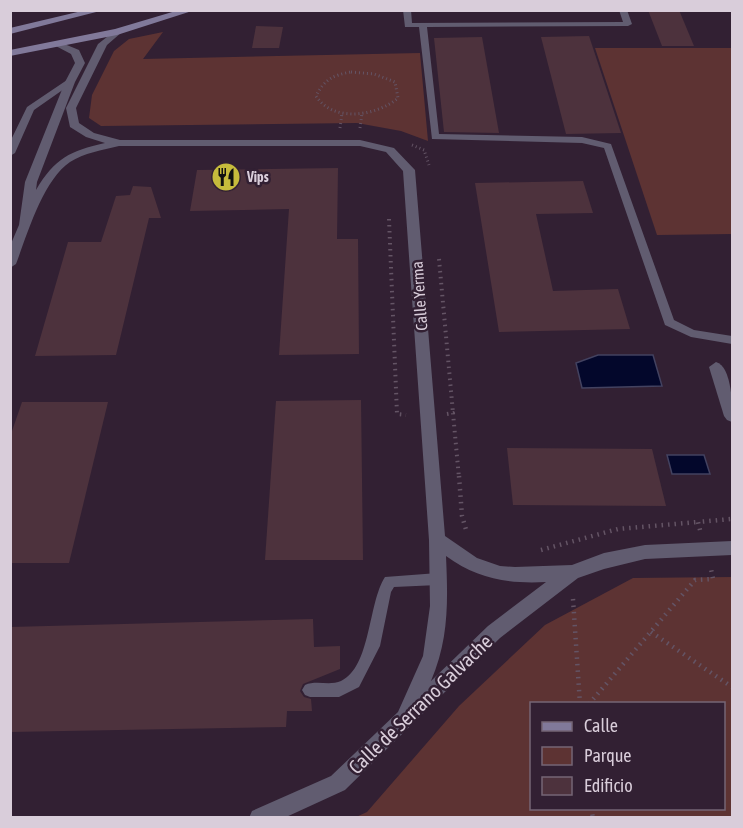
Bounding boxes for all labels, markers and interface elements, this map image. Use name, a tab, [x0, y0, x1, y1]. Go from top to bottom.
restaurant icon: Vips	[210, 161, 242, 193]
place label: Vips	[246, 169, 269, 185]
street label: Calle Yerma	[408, 261, 430, 331]
street label: Calle de Serrano Galvache	[344, 630, 496, 778]
legend	[530, 702, 725, 810]
text: Calle	[584, 715, 618, 736]
text: Parque	[584, 745, 632, 766]
text: Edificio	[584, 775, 633, 796]

